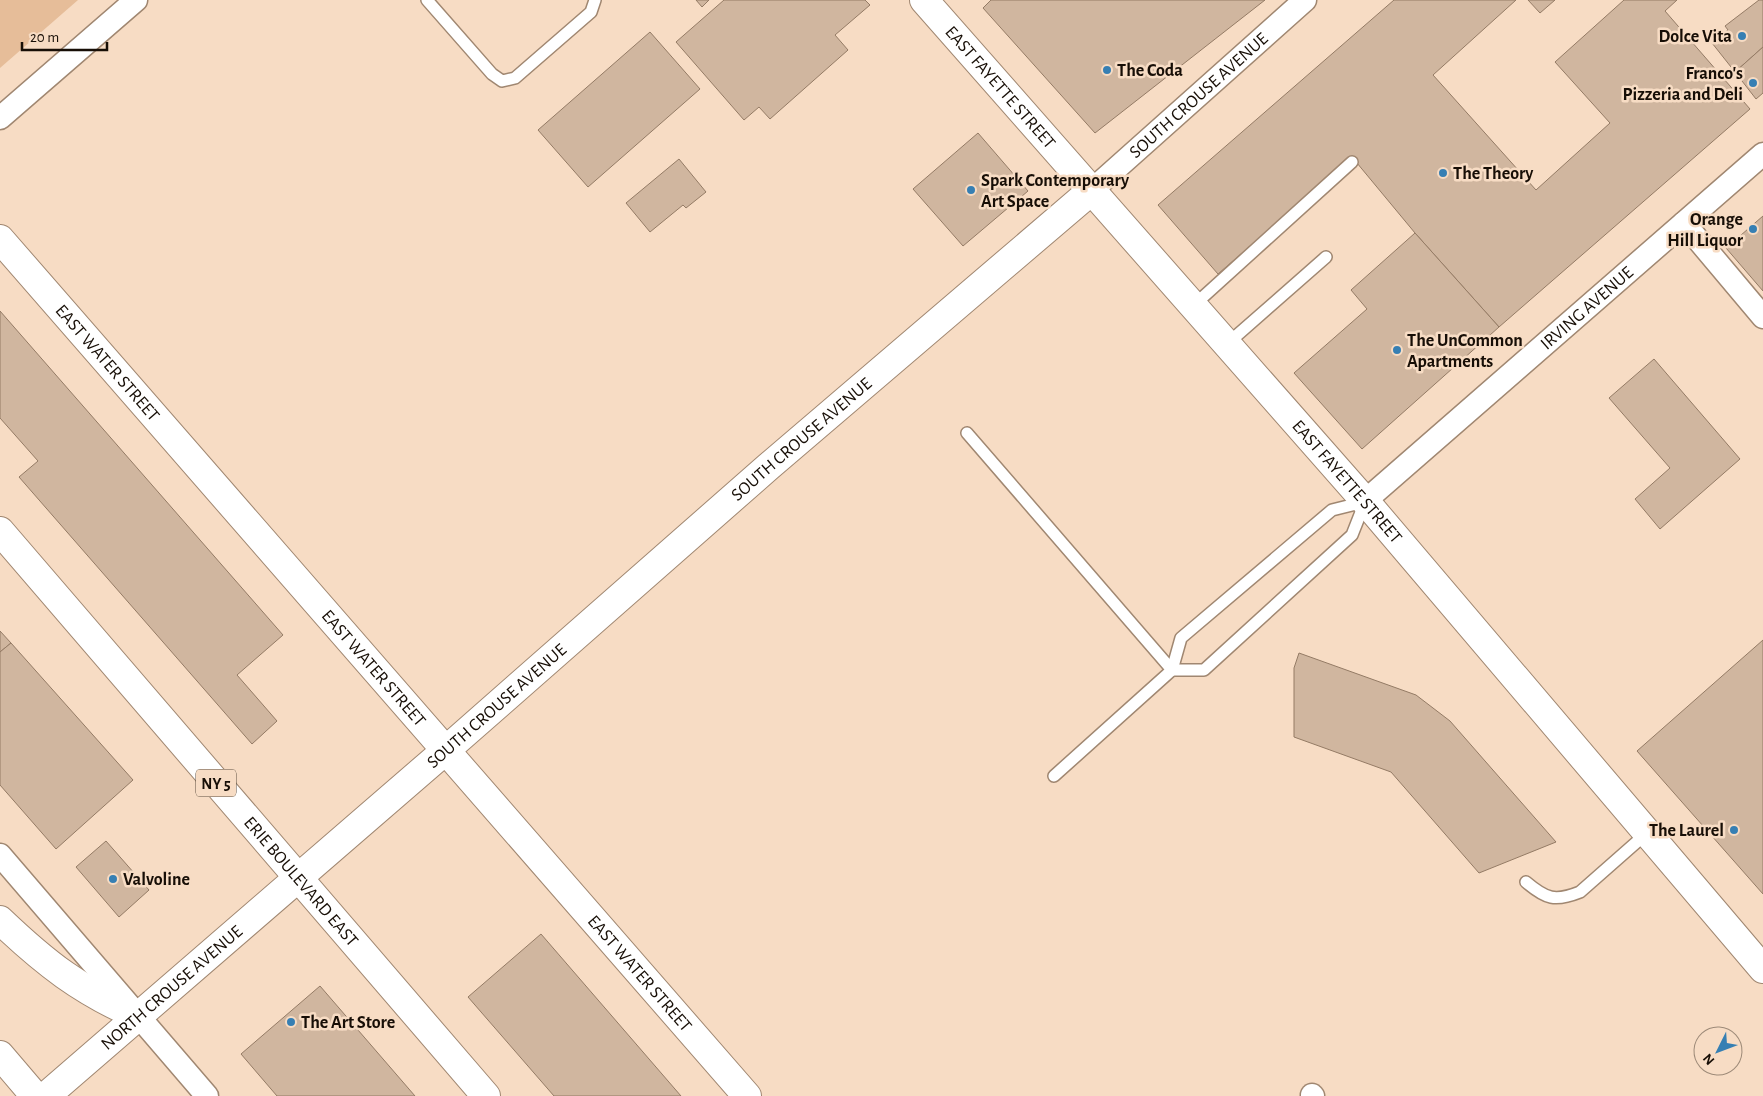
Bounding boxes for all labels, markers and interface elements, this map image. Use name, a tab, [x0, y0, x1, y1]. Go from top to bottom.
scale bar	[22, 20, 108, 52]
street label: EAST FAYETTE STREET	[941, 23, 1059, 153]
place label: Dolce Vita	[1659, 28, 1732, 46]
street label: SOUTH CROUSE AVENUE	[1127, 29, 1272, 162]
text: 20 m	[30, 30, 59, 45]
marker: Dolce Vita	[1736, 30, 1748, 42]
place label: The Coda	[1117, 62, 1183, 80]
marker: The Coda	[1101, 64, 1113, 76]
place label: Franco's Pizzeria and Deli	[1623, 65, 1743, 104]
marker: Franco's Pizzeria and Deli	[1747, 77, 1759, 89]
place label: The Theory	[1453, 165, 1534, 183]
marker: The Theory	[1437, 167, 1449, 179]
place label: Spark Contemporary Art Space	[981, 172, 1130, 211]
marker: Spark Contemporary Art Space	[965, 184, 977, 196]
place label: Orange Hill Liquor	[1667, 211, 1744, 250]
marker: Orange Hill Liquor	[1747, 223, 1759, 235]
street label: IRVING AVENUE	[1538, 263, 1637, 354]
street label: EAST WATER STREET	[52, 302, 163, 425]
place label: The UnCommon Apartments	[1407, 332, 1523, 371]
marker: The UnCommon Apartments	[1391, 344, 1403, 356]
street label: SOUTH CROUSE AVENUE	[728, 375, 876, 505]
street label: EAST FAYETTE STREET	[1288, 417, 1405, 547]
street label: EAST WATER STREET	[318, 607, 429, 730]
street label: SOUTH CROUSE AVENUE	[424, 641, 570, 772]
road number: NY 5	[196, 770, 236, 796]
street label: ERIE BOULEVARD EAST	[240, 814, 361, 950]
place label: The Laurel	[1649, 822, 1724, 840]
marker: The Laurel	[1728, 824, 1740, 836]
place label: Valvoline	[123, 871, 190, 889]
marker: Valvoline	[107, 873, 119, 885]
street label: EAST WATER STREET	[584, 912, 695, 1036]
street label: NORTH CROUSE AVENUE	[98, 922, 246, 1054]
place label: The Art Store	[301, 1014, 395, 1032]
marker: The Art Store	[285, 1016, 297, 1028]
north arrow	[1693, 1026, 1743, 1076]
text: N	[1701, 1051, 1718, 1067]

